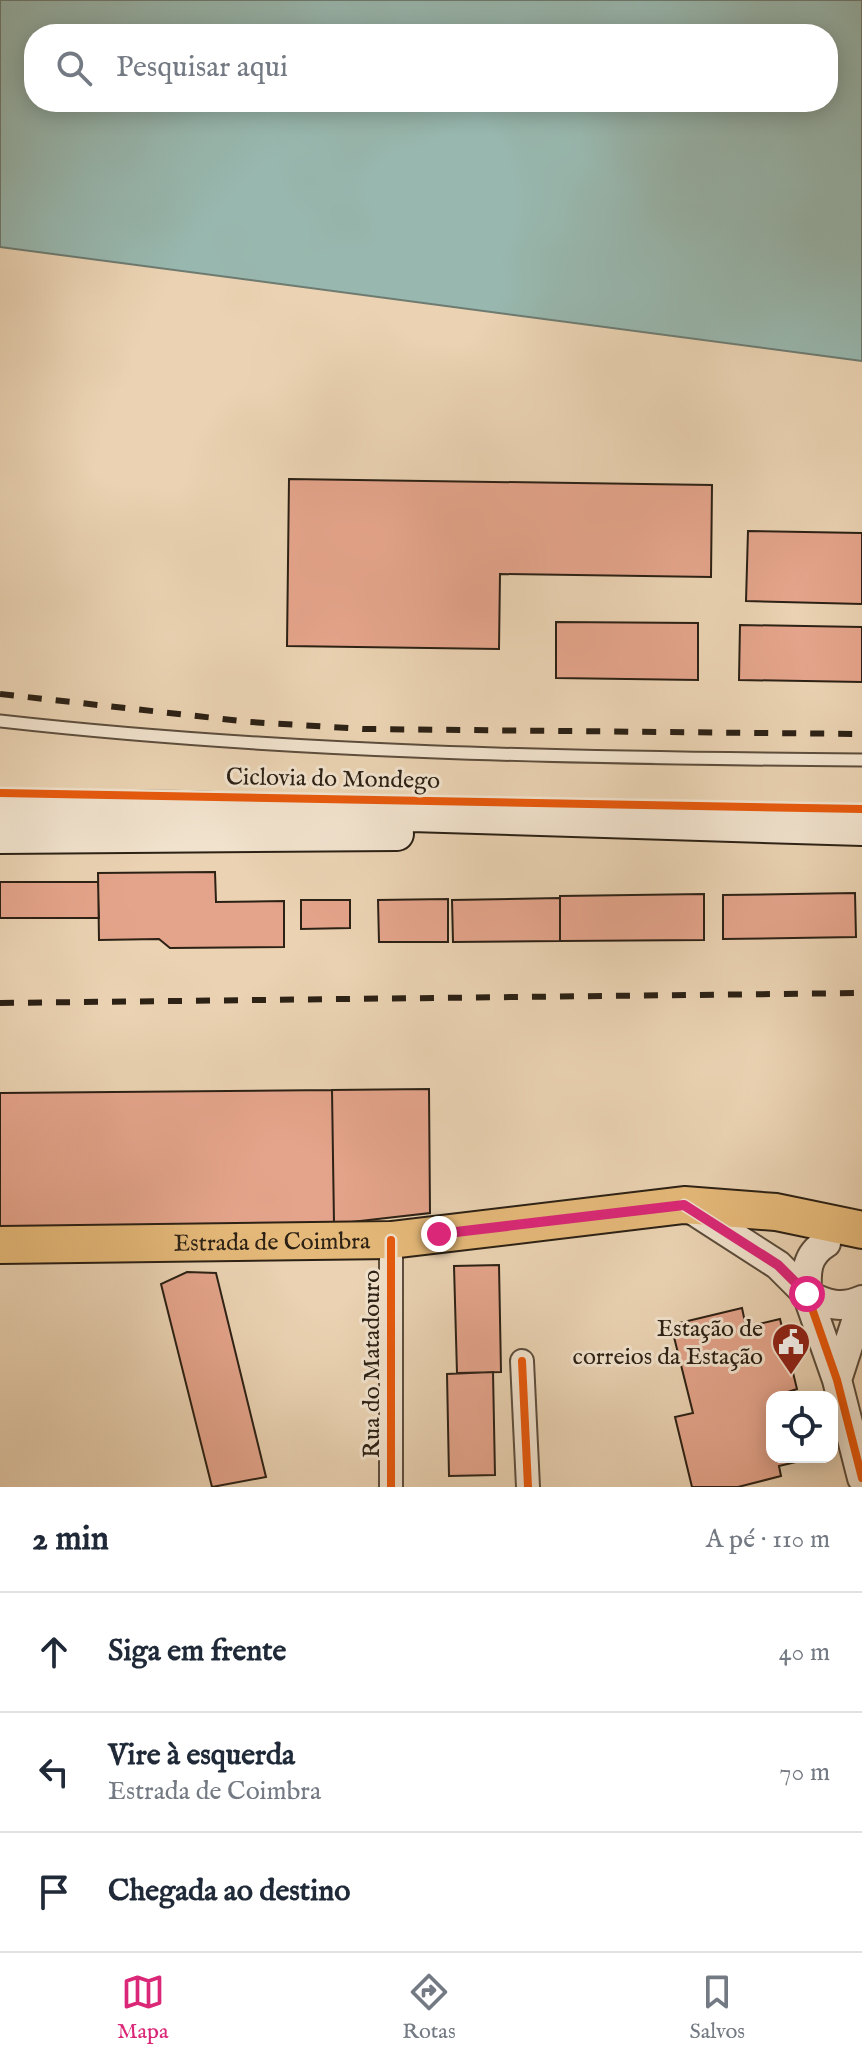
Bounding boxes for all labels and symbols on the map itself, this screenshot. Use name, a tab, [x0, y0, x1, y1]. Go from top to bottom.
street label: Ciclovia do Mondego	[226, 762, 440, 797]
route end	[421, 1216, 457, 1252]
street label: Estrada de Coimbra	[173, 1226, 371, 1260]
street label: Rua do Matadouro	[357, 1270, 388, 1458]
route start	[789, 1276, 825, 1312]
place label: Estação de correios da Estação	[573, 1314, 763, 1373]
public building icon: Estação de correios da Estação	[770, 1321, 812, 1376]

